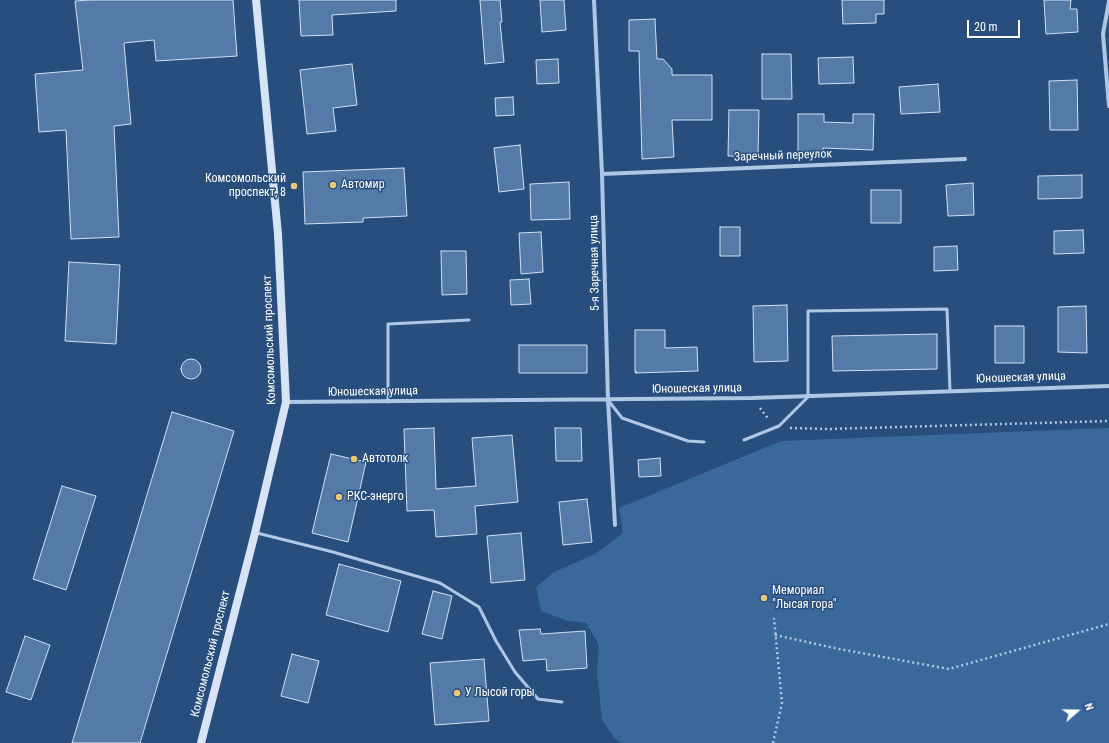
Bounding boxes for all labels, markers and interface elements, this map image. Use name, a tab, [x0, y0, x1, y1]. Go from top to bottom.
scale bar	[969, 12, 1022, 38]
text: 20 m	[974, 20, 998, 34]
street label: Заречный переулок	[734, 147, 832, 165]
place label: Комсомольский проспект, 8	[205, 172, 286, 200]
place label: Автомир	[341, 178, 385, 192]
marker: Автомир	[328, 180, 338, 190]
marker: Комсомольский проспект, 8	[289, 181, 299, 191]
street label: 5-я Заречная улица	[587, 215, 603, 311]
street label: Комсомольский проспект	[261, 275, 279, 405]
street label: Юношеская улица	[976, 369, 1066, 387]
street label: Юношеская улица	[652, 381, 742, 397]
street label: Юношеская улица	[328, 384, 418, 400]
place label: Автотолк	[362, 452, 408, 466]
marker: Автотолк	[349, 454, 359, 464]
place label: РКС-энерго	[347, 490, 404, 504]
marker: РКС-энерго	[334, 492, 344, 502]
place label: Мемориал "Лысая гора"	[772, 584, 837, 612]
street label: Комсомольский проспект	[188, 589, 234, 719]
marker: Мемориал "Лысая гора"	[759, 593, 769, 603]
place label: У Лысой горы	[465, 686, 535, 700]
marker: У Лысой горы	[452, 688, 462, 698]
north arrow	[1057, 691, 1097, 731]
text: N	[1081, 701, 1096, 712]

